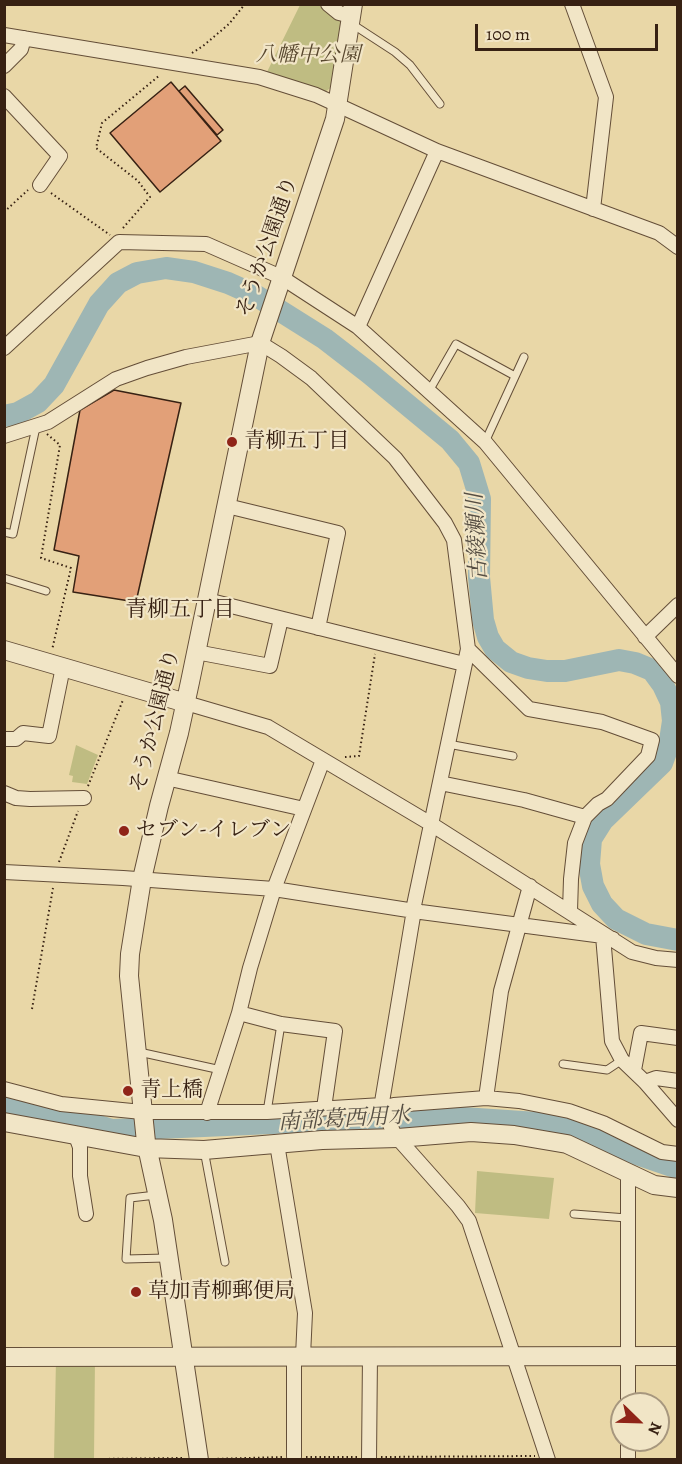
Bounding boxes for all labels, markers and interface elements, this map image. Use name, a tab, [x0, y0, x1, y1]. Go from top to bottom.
scale bar	[478, 12, 661, 50]
text: 100 m	[486, 22, 530, 46]
park label: 八幡中公園	[256, 43, 360, 69]
street label: そうか公園通り	[232, 173, 304, 321]
place label: 青柳五丁目	[244, 429, 349, 455]
marker: 青柳五丁目	[225, 435, 239, 449]
water label: 古綾瀬川	[463, 492, 493, 582]
district label: 青柳五丁目	[125, 598, 235, 624]
street label: そうか公園通り	[126, 647, 186, 795]
place label: セブン-イレブン	[136, 818, 291, 844]
marker: セブン-イレブン	[117, 824, 131, 838]
place label: 青上橋	[140, 1078, 203, 1104]
marker: 青上橋	[121, 1084, 135, 1098]
water label: 南部葛西用水	[277, 1103, 411, 1137]
place label: 草加青柳郵便局	[148, 1279, 295, 1305]
marker: 草加青柳郵便局	[129, 1285, 143, 1299]
north arrow	[610, 1392, 670, 1452]
text: N	[642, 1419, 667, 1438]

